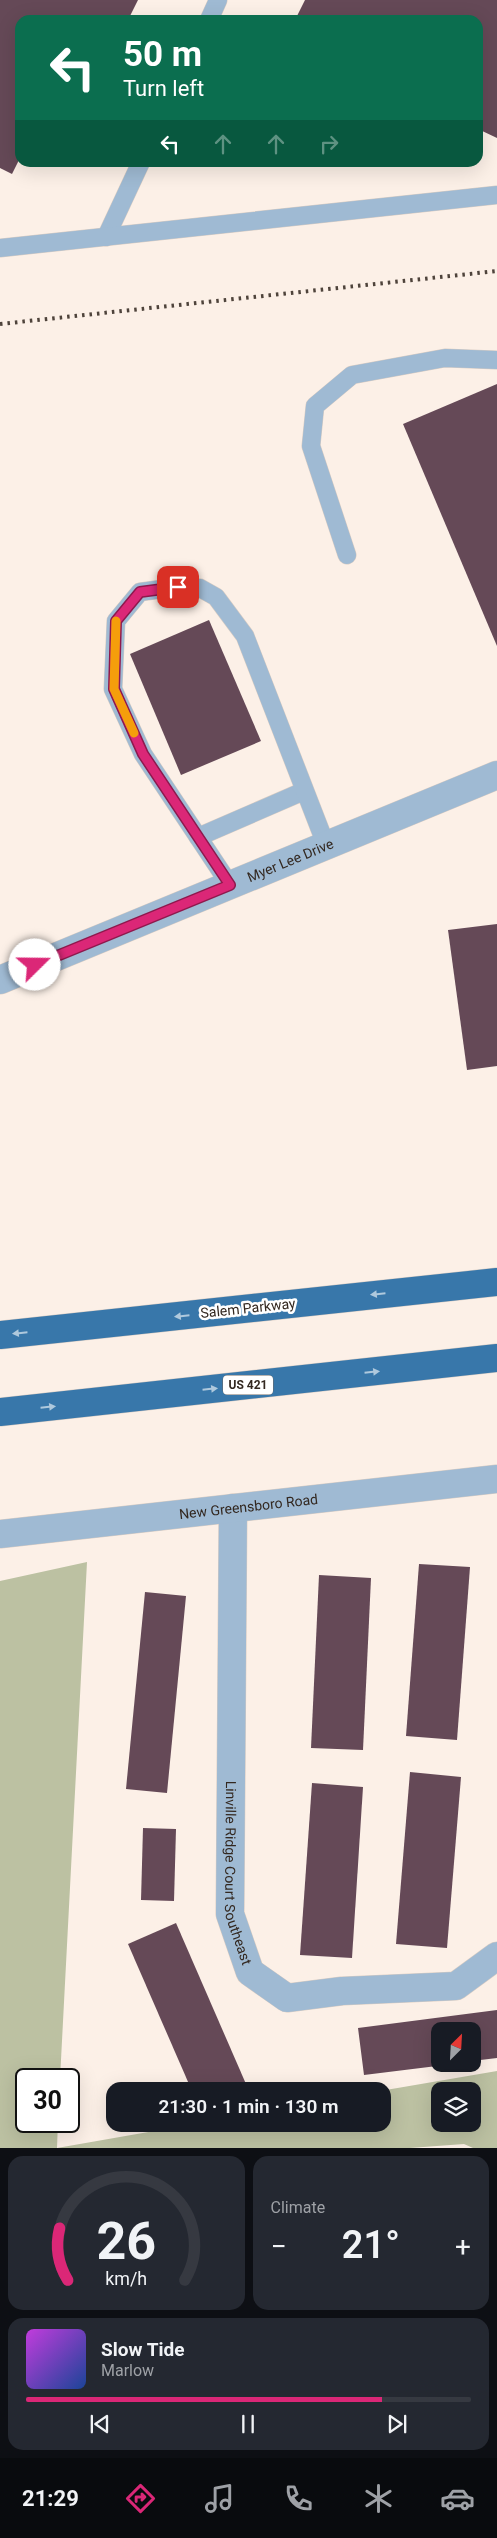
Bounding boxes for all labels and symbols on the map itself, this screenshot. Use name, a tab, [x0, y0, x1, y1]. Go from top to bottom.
pin	[157, 566, 199, 608]
street label: Myer Lee Drive	[245, 835, 336, 885]
position arrow	[8, 938, 60, 990]
one-way arrow	[370, 1290, 386, 1298]
street label: Salem Parkway	[200, 1295, 297, 1321]
one-way arrow	[174, 1312, 190, 1320]
one-way arrow	[12, 1329, 28, 1337]
one-way arrow	[364, 1368, 380, 1376]
road number: US 421	[223, 1376, 273, 1394]
one-way arrow	[202, 1385, 218, 1393]
one-way arrow	[41, 1403, 57, 1411]
street label: New Greensboro Road	[178, 1491, 319, 1522]
street label: Linville Ridge Court Southeast	[222, 1781, 255, 1967]
north arrow	[431, 2022, 481, 2072]
speed limit sign: 30	[15, 2068, 80, 2133]

